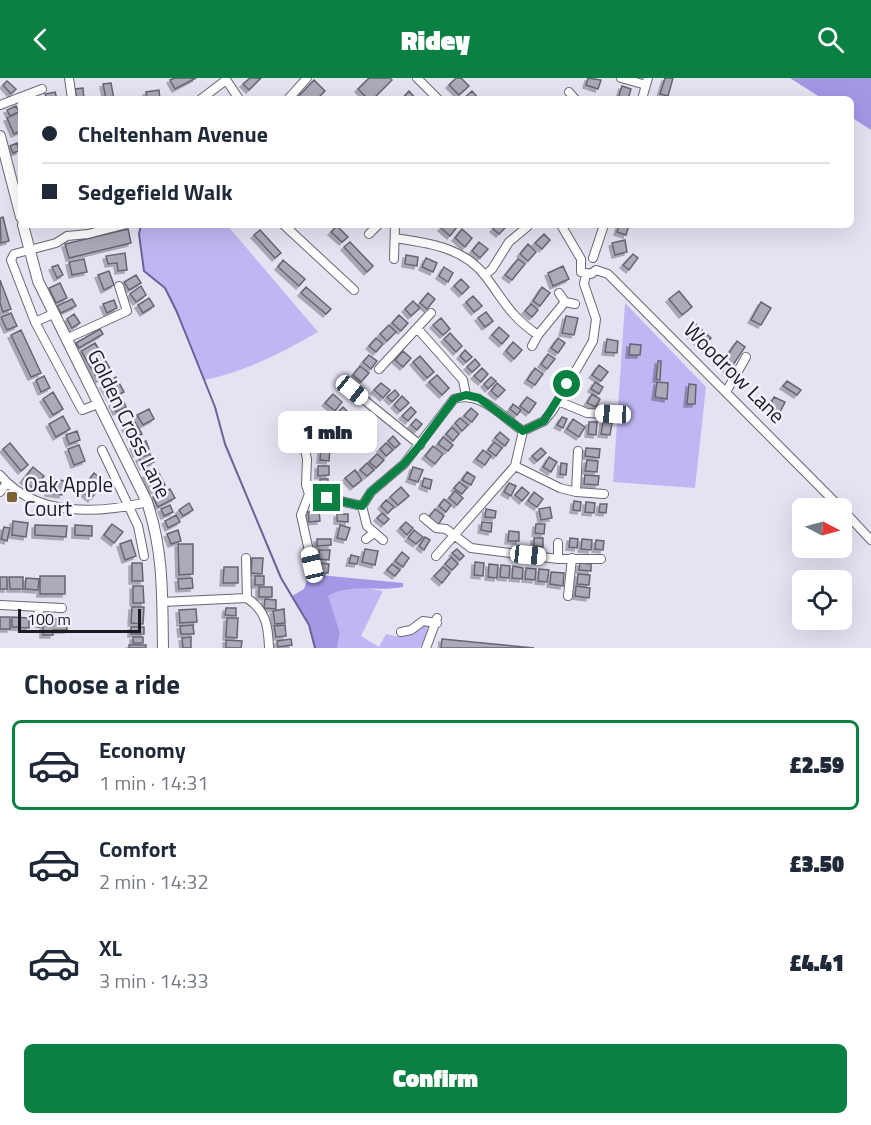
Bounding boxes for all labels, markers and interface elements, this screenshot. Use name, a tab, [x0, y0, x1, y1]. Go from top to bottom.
text: Ridey	[401, 19, 470, 60]
icon: back	[24, 23, 57, 56]
icon: search	[814, 23, 847, 56]
text: Cheltenham Avenue	[78, 117, 268, 151]
text: Sedgefield Walk	[78, 175, 233, 209]
street label: Woodrow Lane	[677, 314, 793, 430]
street label: Golden Cross Lane	[80, 343, 180, 504]
route start	[553, 370, 580, 397]
car	[332, 372, 372, 408]
car	[595, 404, 631, 424]
callout: 1 min	[278, 411, 376, 453]
text: 1 min	[303, 416, 352, 447]
place label: Oak Apple Court	[24, 468, 113, 524]
route end	[313, 484, 340, 511]
marker: Oak Apple Court	[5, 490, 19, 504]
north arrow	[792, 498, 852, 558]
map controls	[792, 498, 852, 630]
car	[509, 544, 547, 566]
car	[299, 545, 325, 585]
button: locate	[792, 570, 852, 630]
scale bar	[18, 606, 141, 634]
text: 100 m	[27, 607, 71, 631]
text: Choose a ride	[24, 663, 180, 704]
text: Economy	[99, 733, 186, 767]
icon: car	[27, 738, 81, 792]
text: £2.59	[789, 748, 844, 782]
text: 1 min · 14:31	[99, 767, 209, 798]
text: Comfort	[99, 832, 177, 866]
icon: car	[27, 837, 81, 891]
text: £3.50	[789, 847, 844, 881]
text: 2 min · 14:32	[99, 866, 209, 897]
text: XL	[99, 931, 122, 965]
icon: car	[27, 936, 81, 990]
text: £4.41	[789, 946, 844, 980]
text: 3 min · 14:33	[99, 965, 209, 996]
button: Confirm	[24, 1044, 847, 1113]

